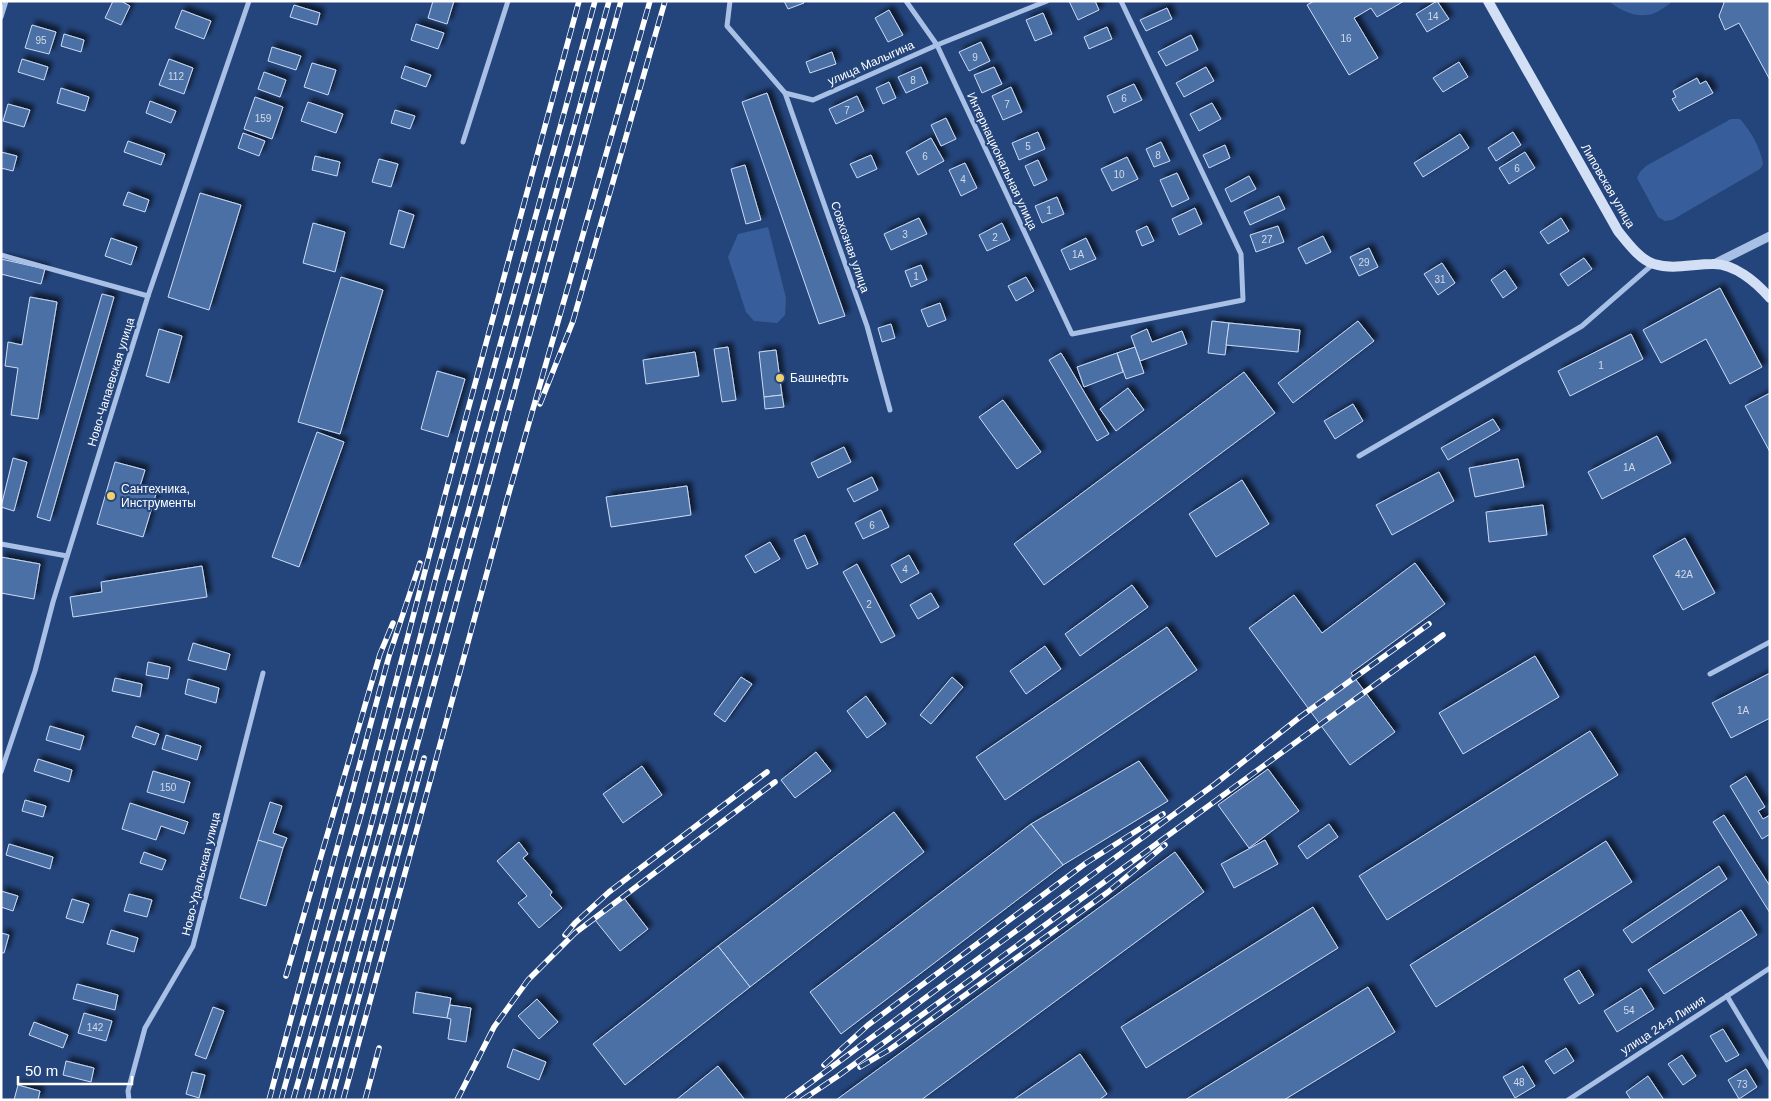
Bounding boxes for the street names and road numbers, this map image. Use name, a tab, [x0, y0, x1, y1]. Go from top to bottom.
street label: улица Малыгина	[826, 38, 917, 88]
street label: Интернациональная улица	[964, 90, 1040, 232]
street label: Липовская улица	[1578, 141, 1638, 231]
street label: Совхозная улица	[828, 199, 872, 295]
street label: Ново-Чапаевская улица	[85, 316, 137, 448]
street label: Ново-Уральская улица	[179, 810, 223, 937]
street label: улица 24-я Линия	[1618, 992, 1708, 1058]

